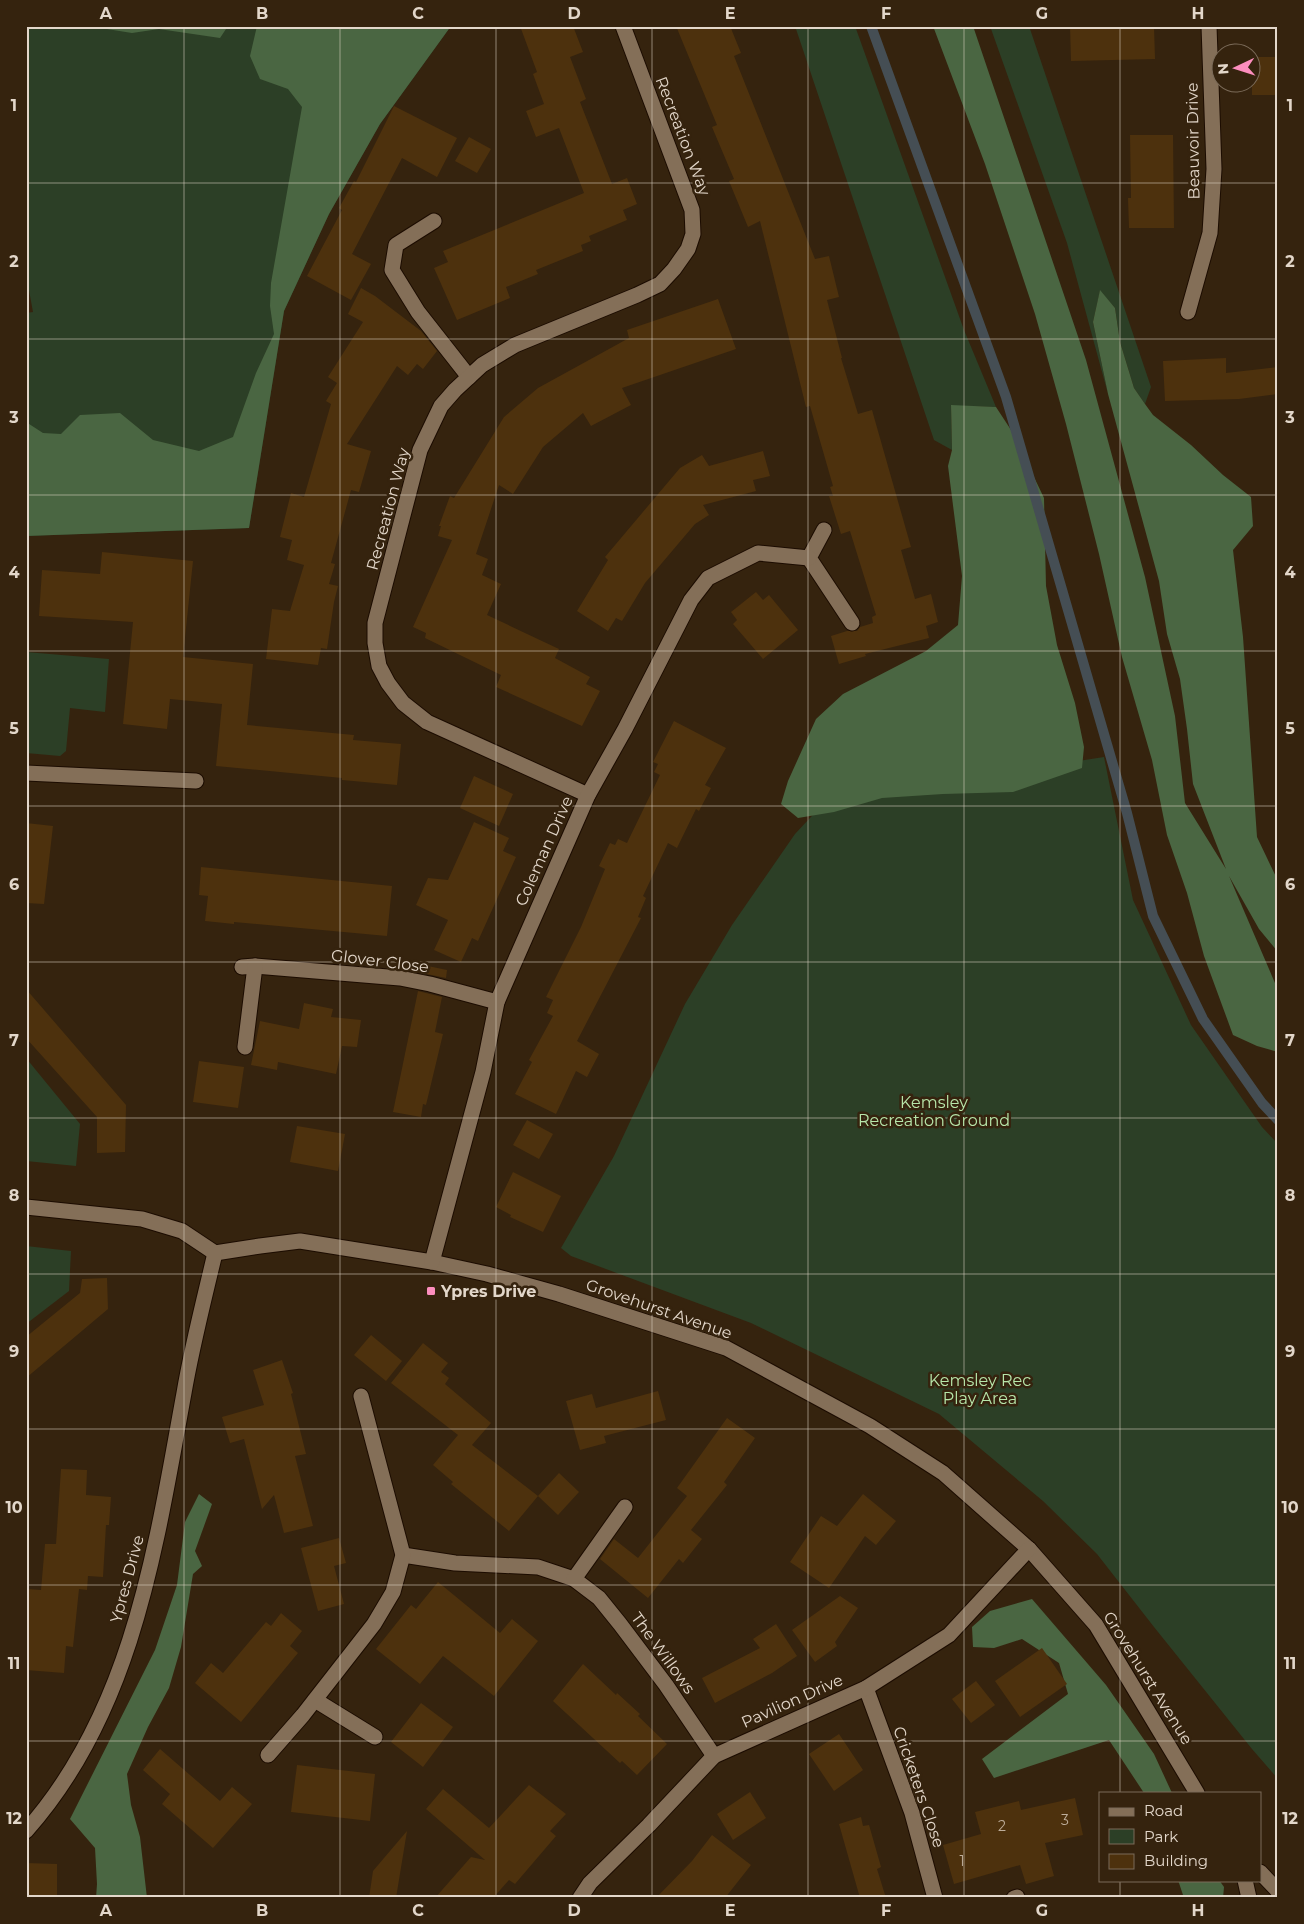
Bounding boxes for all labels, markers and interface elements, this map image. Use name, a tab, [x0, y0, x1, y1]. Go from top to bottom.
text: A	[99, 4, 113, 23]
text: B	[256, 4, 268, 23]
text: C	[412, 4, 424, 23]
text: D	[567, 4, 581, 23]
text: E	[725, 4, 735, 23]
text: F	[881, 4, 891, 23]
text: G	[1036, 4, 1048, 23]
text: H	[1192, 4, 1204, 23]
north arrow	[1212, 42, 1262, 92]
text: N	[1214, 63, 1232, 75]
street label: Recreation Way	[652, 74, 715, 198]
street label: Beauvoir Drive	[1182, 82, 1204, 200]
text: 1	[11, 96, 17, 115]
text: 1	[1287, 96, 1293, 115]
text: 2	[9, 252, 19, 271]
text: 2	[1285, 252, 1295, 271]
text: 3	[8, 408, 19, 427]
text: 3	[1284, 408, 1295, 427]
street label: Recreation Way	[363, 445, 414, 572]
text: 4	[8, 563, 20, 582]
text: 4	[1284, 563, 1296, 582]
text: 5	[9, 719, 19, 738]
text: 5	[1285, 719, 1295, 738]
street label: Coleman Drive	[511, 793, 577, 909]
text: 6	[9, 875, 19, 894]
text: 6	[1285, 875, 1295, 894]
street label: Glover Close	[330, 946, 430, 976]
text: 7	[9, 1031, 19, 1050]
text: 7	[1285, 1031, 1295, 1050]
park label: Kemsley Recreation Ground	[858, 1093, 1010, 1130]
text: 8	[9, 1186, 19, 1205]
text: 8	[1285, 1186, 1295, 1205]
street label: Grovehurst Avenue	[583, 1275, 735, 1343]
place label: Ypres Drive	[440, 1282, 536, 1301]
marker: Ypres Drive	[425, 1285, 437, 1297]
text: 9	[9, 1342, 19, 1361]
text: 9	[1285, 1342, 1295, 1361]
park label: Kemsley Rec Play Area	[929, 1371, 1031, 1408]
text: 10	[5, 1498, 23, 1517]
text: 10	[1281, 1498, 1299, 1517]
street label: Ypres Drive	[106, 1533, 148, 1625]
street label: Grovehurst Avenue	[1099, 1608, 1197, 1748]
street label: The Willows	[627, 1609, 699, 1698]
text: 11	[8, 1654, 20, 1673]
text: 11	[1284, 1654, 1296, 1673]
street label: Pavilion Drive	[738, 1670, 846, 1732]
street label: Cricketers Close	[889, 1724, 949, 1850]
legend	[1099, 1792, 1262, 1882]
text: Road	[1144, 1801, 1183, 1820]
text: 12	[6, 1809, 22, 1828]
text: 12	[1282, 1809, 1298, 1828]
house number: 3	[1061, 1811, 1069, 1829]
house number: 2	[998, 1817, 1006, 1835]
text: Park	[1144, 1827, 1178, 1846]
text: Building	[1144, 1851, 1208, 1870]
house number: 1	[959, 1852, 965, 1870]
text: A	[99, 1901, 113, 1920]
text: B	[256, 1901, 268, 1920]
text: C	[412, 1901, 424, 1920]
text: D	[567, 1901, 581, 1920]
text: E	[725, 1901, 735, 1920]
text: F	[881, 1901, 891, 1920]
text: G	[1036, 1901, 1048, 1920]
text: H	[1192, 1901, 1204, 1920]

